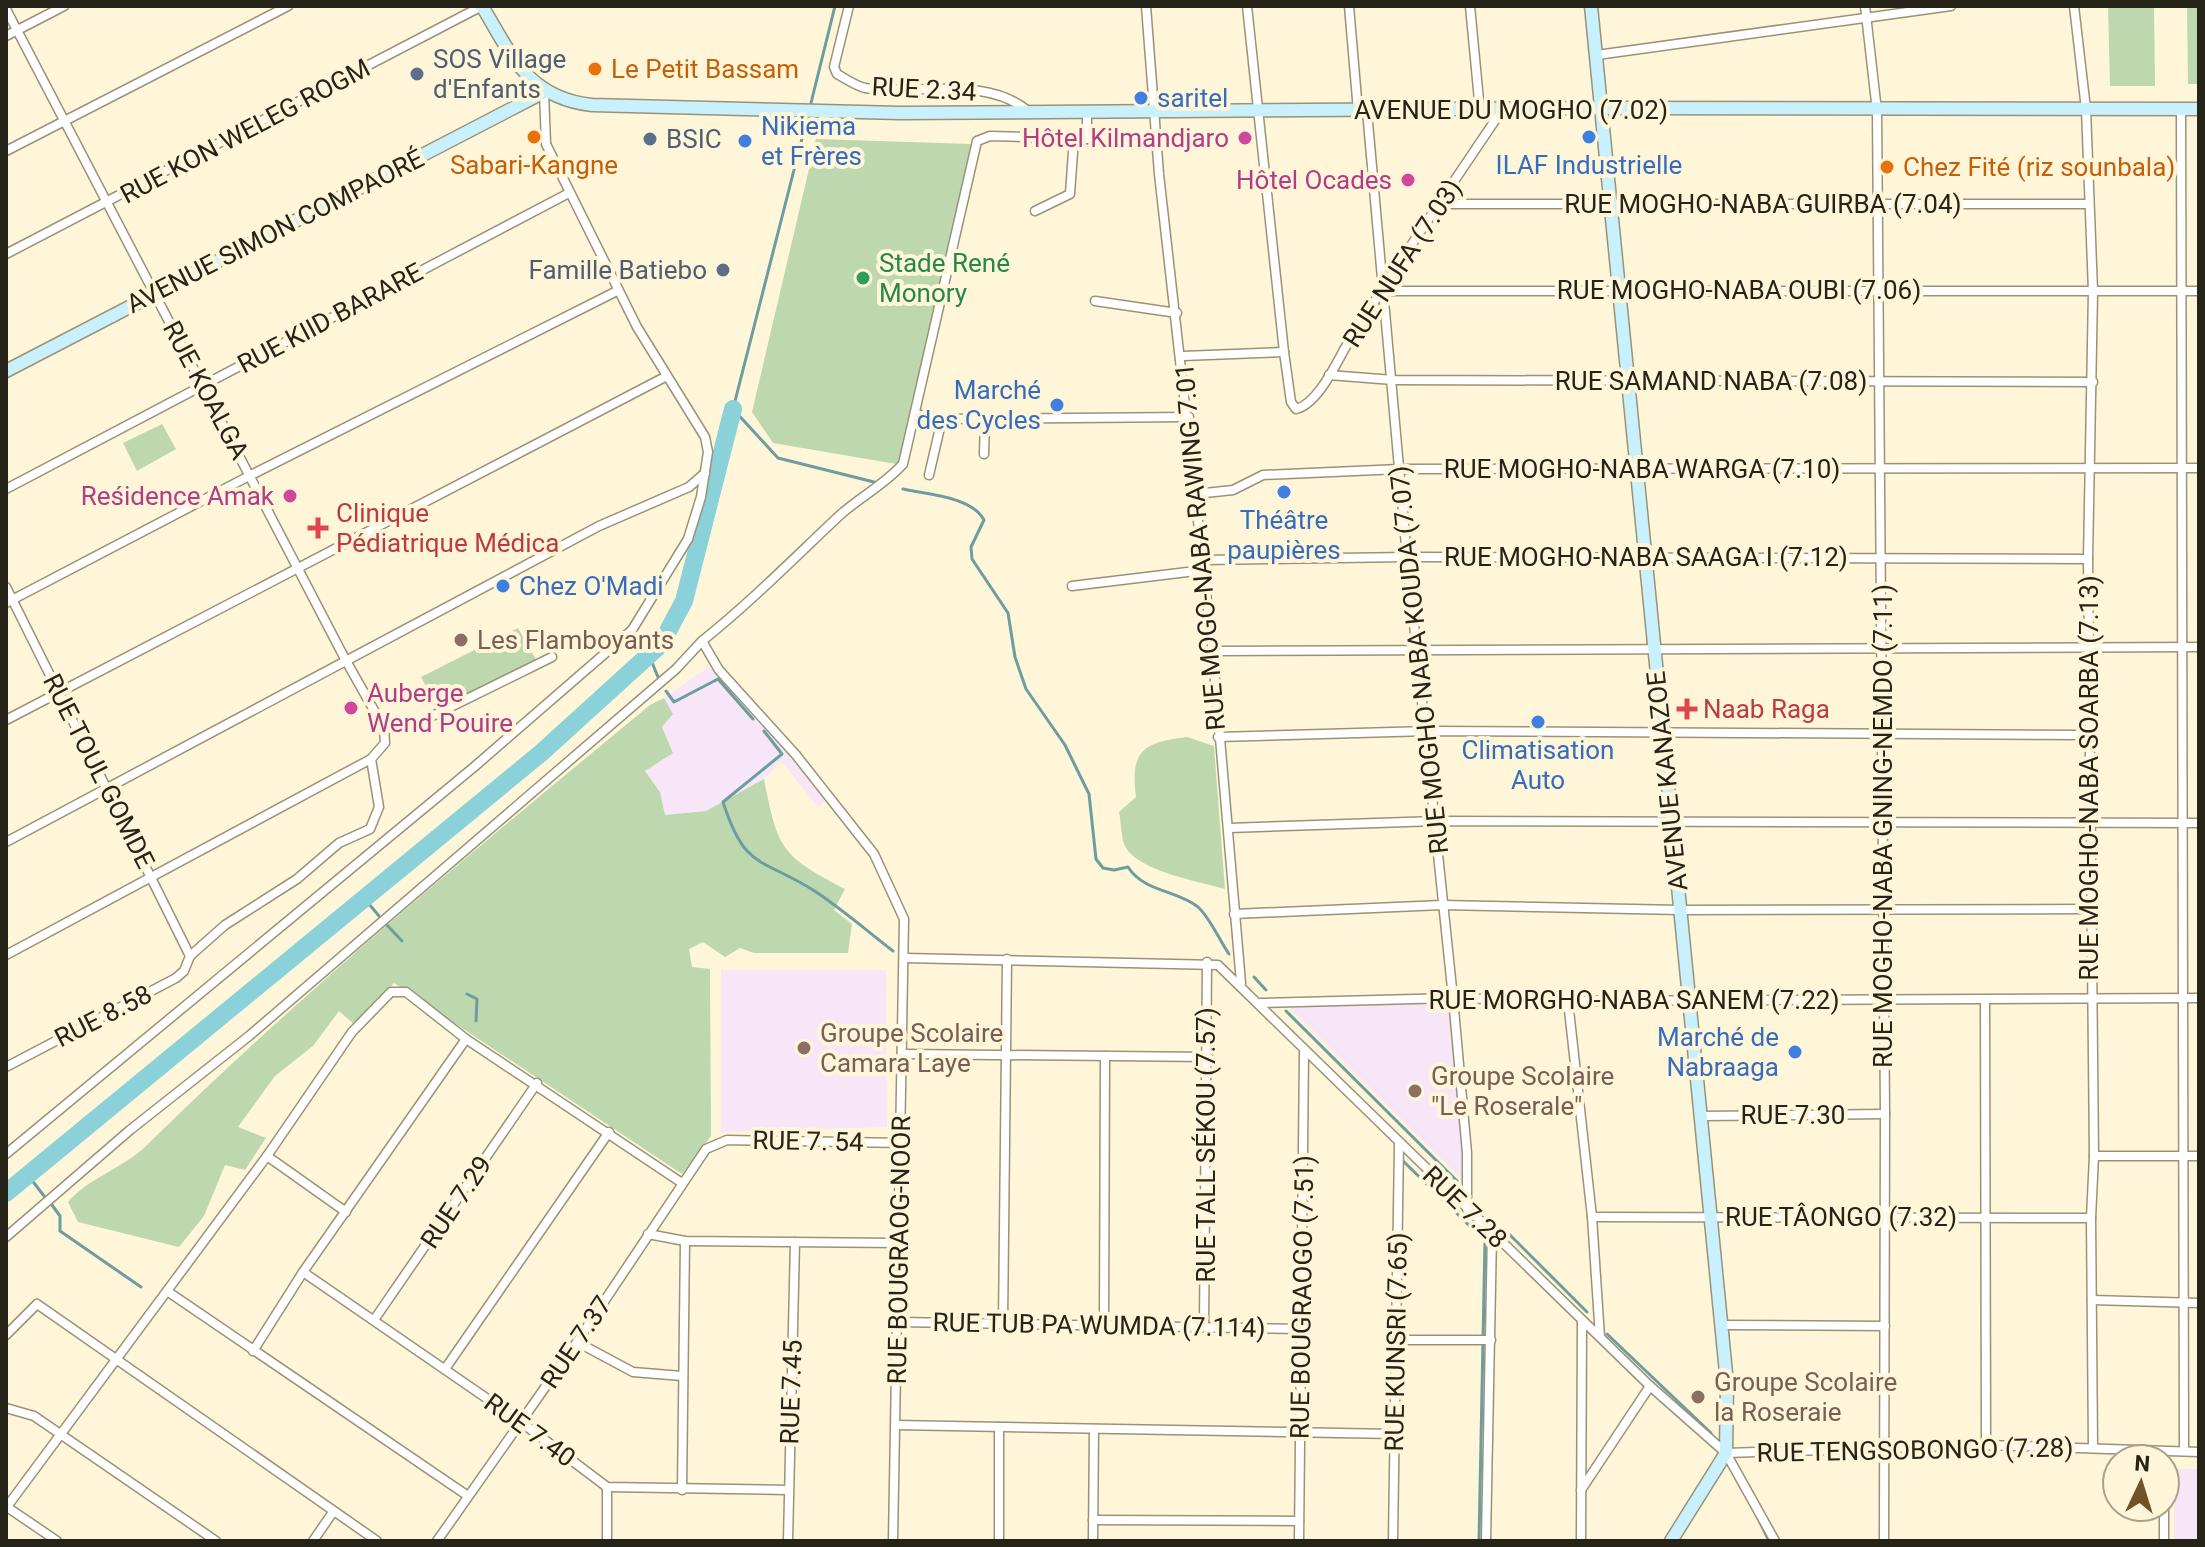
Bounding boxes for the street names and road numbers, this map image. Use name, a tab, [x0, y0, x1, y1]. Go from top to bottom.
street label: RUE KON WELEG ROGM	[115, 52, 375, 210]
street label: RUE 2.34	[871, 71, 977, 107]
street label: AVENUE DU MOGHO (7.02)	[1354, 95, 1668, 125]
street label: AVENUE SIMON COMPAORÉ	[121, 143, 429, 319]
street label: RUE NUFA (7.03)	[1337, 174, 1467, 352]
street label: RUE MOGHO-NABA GUIRBA (7.04)	[1564, 189, 1962, 219]
street label: RUE KIID BARARE	[232, 257, 428, 379]
street label: RUE MOGHO-NABA OUBI (7.06)	[1557, 275, 1921, 305]
street label: RUE KOALGA	[157, 316, 255, 464]
street label: RUE MOGO-NABA RAWING 7.01	[1169, 362, 1231, 732]
street label: RUE SAMAND NABA (7.08)	[1555, 366, 1867, 396]
street label: RUE MOGHO-NABA WARGA (7.10)	[1444, 454, 1840, 484]
street label: RUE MOGHO NABA KOUDA (7.07)	[1384, 464, 1454, 856]
street label: RUE MOGHO-NABA SAAGA I (7.12)	[1444, 542, 1848, 572]
street label: RUE MOGHO-NABA SOARBA (7.13)	[2074, 575, 2104, 981]
street label: RUE MOGHO-NABA GNING-NEMDO (7.11)	[1868, 584, 1898, 1068]
street label: RUE TOUL GOMDE	[37, 669, 161, 873]
street label: AVENUE KANAZOE	[1641, 670, 1693, 892]
street label: RUE 8.58	[49, 979, 157, 1053]
street label: RUE MORGHO-NABA SANEM (7.22)	[1429, 985, 1839, 1015]
street label: RUE TALL SÉKOU (7.57)	[1191, 1007, 1221, 1283]
street label: RUE 7.30	[1741, 1100, 1845, 1130]
street label: RUE BOUGRAOG-NOOR	[882, 1115, 916, 1385]
street label: RUE 7. 54	[752, 1125, 864, 1157]
street label: RUE 7.29	[414, 1150, 498, 1254]
street label: RUE BOUGRAOGO (7.51)	[1285, 1155, 1319, 1439]
street label: RUE 7.28	[1417, 1160, 1513, 1254]
street label: RUE TÂONGO (7.32)	[1725, 1202, 1957, 1232]
street label: RUE KUNSRI (7.65)	[1379, 1232, 1413, 1452]
street label: RUE 7.37	[534, 1290, 618, 1394]
street label: RUE TUB PA WUMDA (7.114)	[932, 1307, 1266, 1343]
street label: RUE 7.45	[774, 1339, 808, 1445]
street label: RUE 7.40	[479, 1387, 581, 1473]
street label: RUE TENGSOBONGO (7.28)	[1756, 1432, 2074, 1468]

